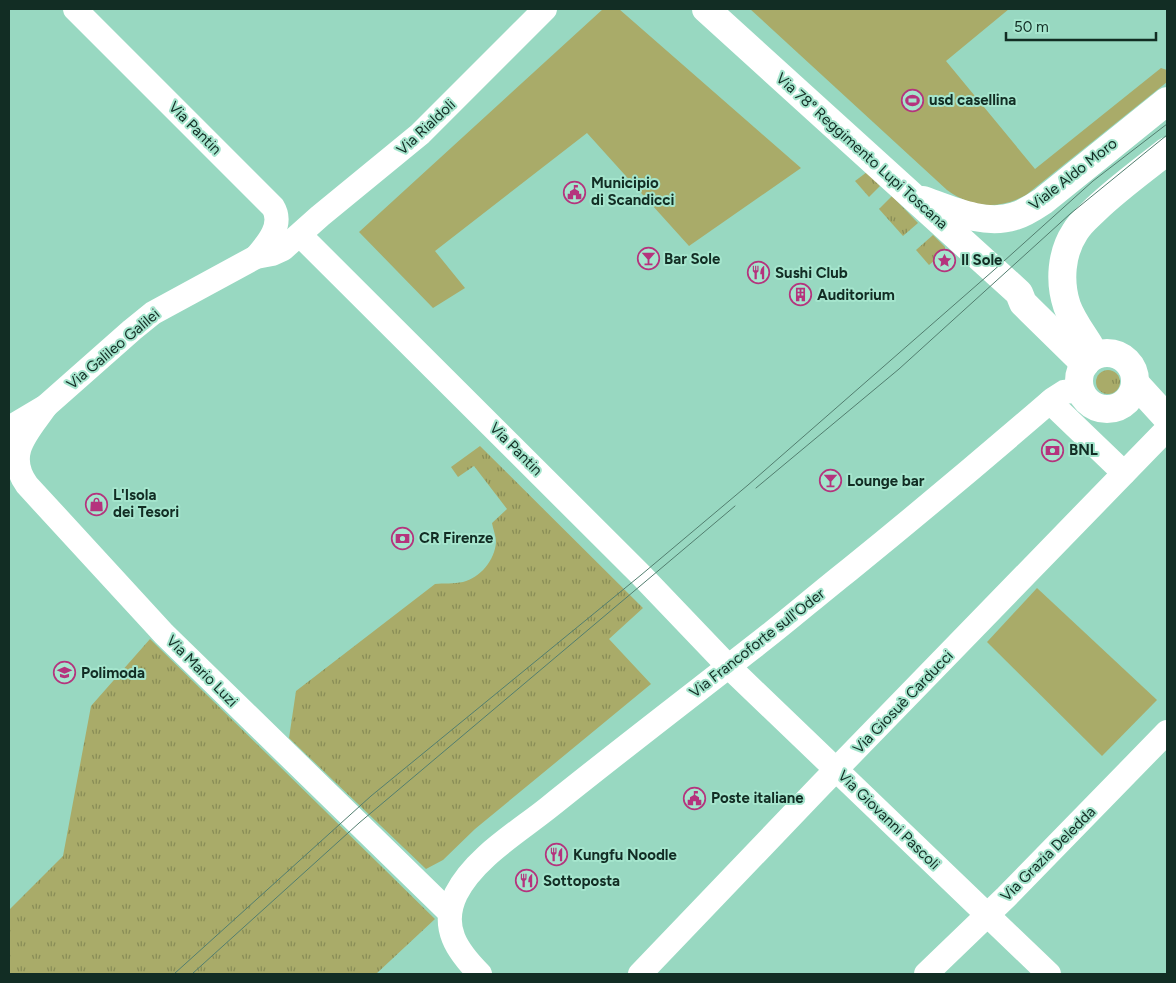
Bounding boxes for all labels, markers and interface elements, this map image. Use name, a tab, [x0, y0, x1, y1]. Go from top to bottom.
scale bar	[1006, 10, 1156, 42]
text: 50 m	[1014, 18, 1049, 36]
street label: Via 78° Reggimento Lupi Toscana	[772, 69, 952, 233]
sports icon: usd casellina	[901, 88, 925, 112]
place label: usd casellina	[929, 91, 1016, 109]
street label: Via Rialdoli	[393, 95, 459, 159]
street label: Via Pantin	[165, 98, 225, 158]
street label: Viale Aldo Moro	[1025, 134, 1121, 214]
place label: Municipio di Scandicci	[591, 174, 674, 209]
public building icon: Municipio di Scandicci	[563, 180, 587, 204]
bar icon: Bar Sole	[636, 247, 660, 271]
place icon: Il Sole	[933, 248, 957, 272]
place label: Bar Sole	[664, 250, 721, 268]
place label: Il Sole	[961, 251, 1003, 269]
restaurant icon: Sushi Club	[747, 261, 771, 285]
place label: Sushi Club	[775, 264, 848, 282]
building icon: Auditorium	[789, 283, 813, 307]
place label: Auditorium	[817, 286, 895, 304]
street label: Via Galileo Galilei	[63, 305, 163, 393]
street label: Via Pantin	[486, 419, 546, 479]
bank icon: BNL	[1041, 438, 1065, 462]
place label: BNL	[1069, 441, 1098, 459]
bar icon: Lounge bar	[819, 469, 843, 493]
place label: Lounge bar	[847, 472, 925, 490]
place label: L'Isola dei Tesori	[113, 486, 179, 521]
shop icon: L'Isola dei Tesori	[85, 492, 109, 516]
bank icon: CR Firenze	[391, 526, 415, 550]
place label: CR Firenze	[419, 529, 494, 547]
street label: Via Francoforte sull'Oder	[686, 585, 828, 701]
street label: Via Mario Luzi	[163, 632, 241, 710]
street label: Via Giosuè Carducci	[849, 647, 957, 757]
school or university icon: Polimoda	[53, 661, 77, 685]
place label: Polimoda	[81, 664, 145, 682]
street label: Via Giovanni Pascoli	[834, 767, 944, 873]
public building icon: Poste italiane	[683, 786, 707, 810]
place label: Poste italiane	[711, 789, 804, 807]
street label: Via Grazia Deledda	[997, 803, 1099, 905]
restaurant icon: Kungfu Noodle	[545, 843, 569, 867]
place label: Kungfu Noodle	[573, 846, 678, 864]
restaurant icon: Sottoposta	[515, 869, 539, 893]
place label: Sottoposta	[543, 872, 620, 890]

